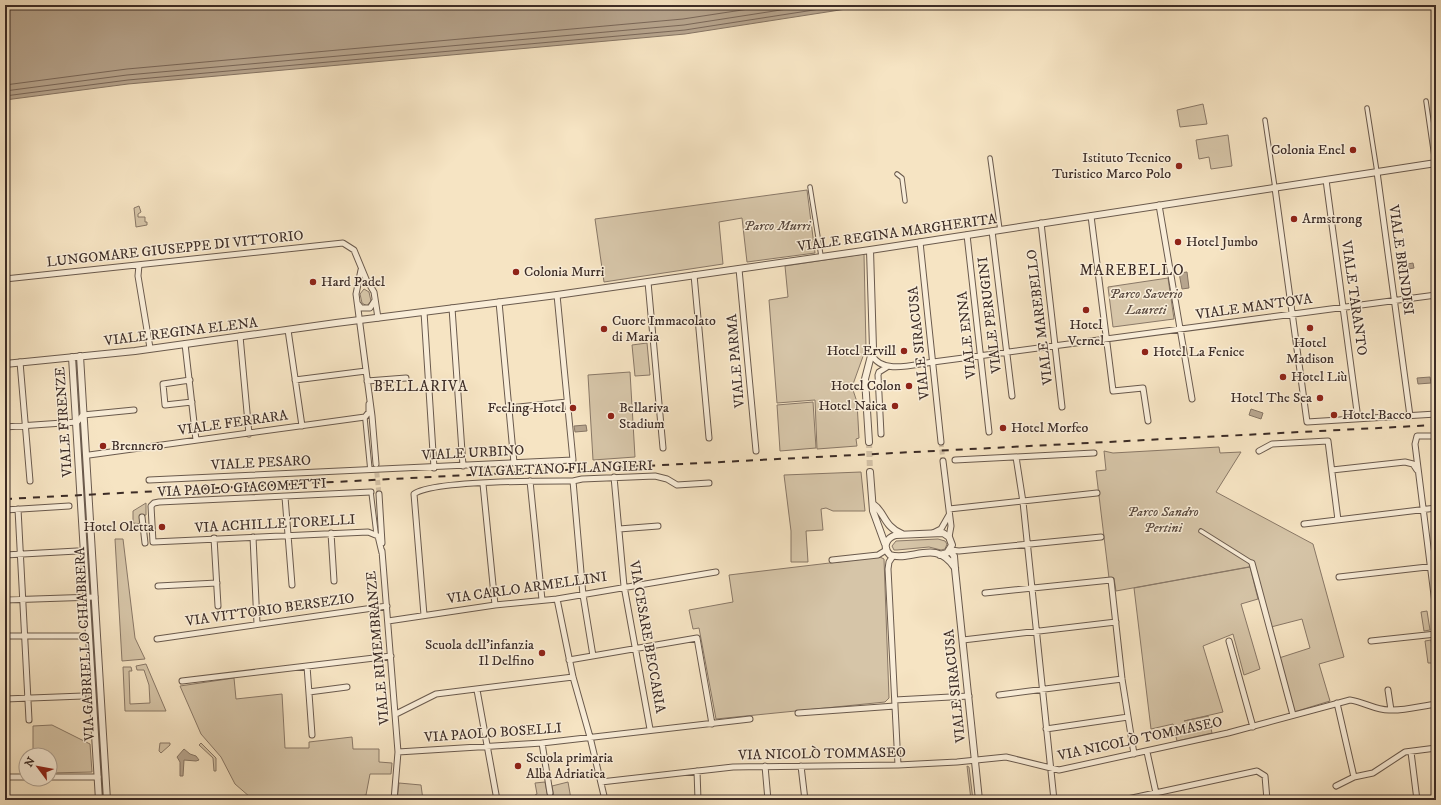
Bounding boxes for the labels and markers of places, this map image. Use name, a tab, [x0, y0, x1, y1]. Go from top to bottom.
place label: Colonia Enel	[1271, 141, 1346, 159]
marker: Colonia Enel	[1348, 145, 1358, 155]
place label: Istituto Tecnico Turistico Marco Polo	[1052, 149, 1171, 183]
marker: Istituto Tecnico Turistico Marco Polo	[1174, 161, 1184, 171]
place label: Armstrong	[1302, 210, 1362, 228]
marker: Armstrong	[1289, 214, 1299, 224]
place label: Hotel Jumbo	[1186, 233, 1258, 251]
marker: Hotel Jumbo	[1173, 237, 1183, 247]
place label: Colonia Murri	[524, 263, 605, 281]
marker: Colonia Murri	[511, 267, 521, 277]
place label: Hard Padel	[321, 273, 386, 291]
marker: Hard Padel	[308, 277, 318, 287]
marker: Hotel Vernel	[1081, 305, 1091, 315]
place label: Cuore Immacolato di Maria	[612, 312, 716, 346]
place label: Hotel Vernel	[1067, 316, 1105, 350]
marker: Hotel Madison	[1305, 323, 1315, 333]
marker: Cuore Immacolato di Maria	[599, 324, 609, 334]
place label: Hotel Madison	[1286, 334, 1335, 368]
place label: Hotel Ervill	[827, 342, 897, 360]
place label: Hotel La Fenice	[1153, 343, 1245, 361]
marker: Hotel Ervill	[899, 346, 909, 356]
marker: Hotel La Fenice	[1140, 347, 1150, 357]
place label: Hotel Liù	[1291, 368, 1347, 386]
marker: Hotel Liù	[1278, 372, 1288, 382]
place label: Hotel Colon	[831, 377, 902, 395]
marker: Hotel Colon	[904, 381, 914, 391]
place label: Hotel The Sea	[1230, 389, 1312, 407]
marker: Hotel The Sea	[1315, 393, 1325, 403]
place label: Hotel Naica	[818, 397, 887, 415]
place label: Feeling Hotel	[487, 399, 566, 417]
place label: Bellariva Stadium	[619, 399, 669, 433]
marker: Hotel Naica	[890, 401, 900, 411]
marker: Feeling Hotel	[568, 403, 578, 413]
place label: Hotel Bacco	[1342, 406, 1412, 424]
marker: Hotel Bacco	[1329, 410, 1339, 420]
marker: Bellariva Stadium	[606, 411, 616, 421]
place label: Hotel Morfeo	[1011, 419, 1089, 437]
marker: Hotel Morfeo	[998, 423, 1008, 433]
place label: Brennero	[111, 437, 163, 455]
marker: Brennero	[98, 441, 108, 451]
place label: Hotel Oletta	[83, 518, 154, 536]
marker: Hotel Oletta	[157, 522, 167, 532]
place label: Scuola dell'infanzia Il Delfino	[425, 636, 534, 670]
marker: Scuola dell'infanzia Il Delfino	[537, 648, 547, 658]
place label: Scuola primaria Alba Adriatica	[526, 749, 613, 783]
marker: Scuola primaria Alba Adriatica	[513, 761, 523, 771]

